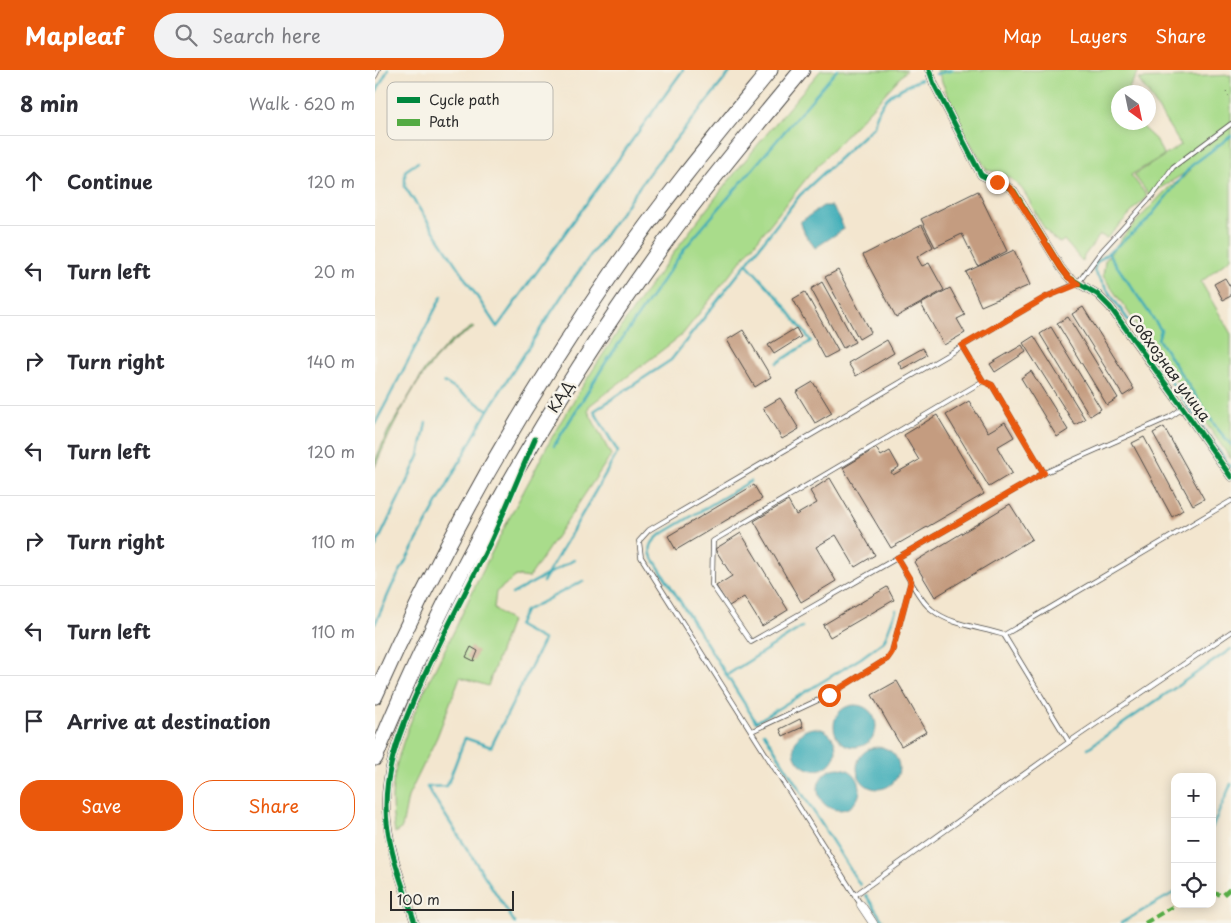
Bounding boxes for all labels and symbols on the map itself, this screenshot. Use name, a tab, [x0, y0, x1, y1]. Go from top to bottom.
legend	[387, 82, 553, 140]
north arrow	[1111, 85, 1156, 130]
text: Cycle path	[429, 89, 500, 110]
text: Path	[429, 111, 459, 132]
route end	[986, 171, 1009, 194]
street label: Совхозная улица	[1123, 309, 1217, 426]
street label: КАД	[541, 375, 579, 417]
route start	[818, 684, 841, 707]
scale bar	[390, 888, 514, 911]

